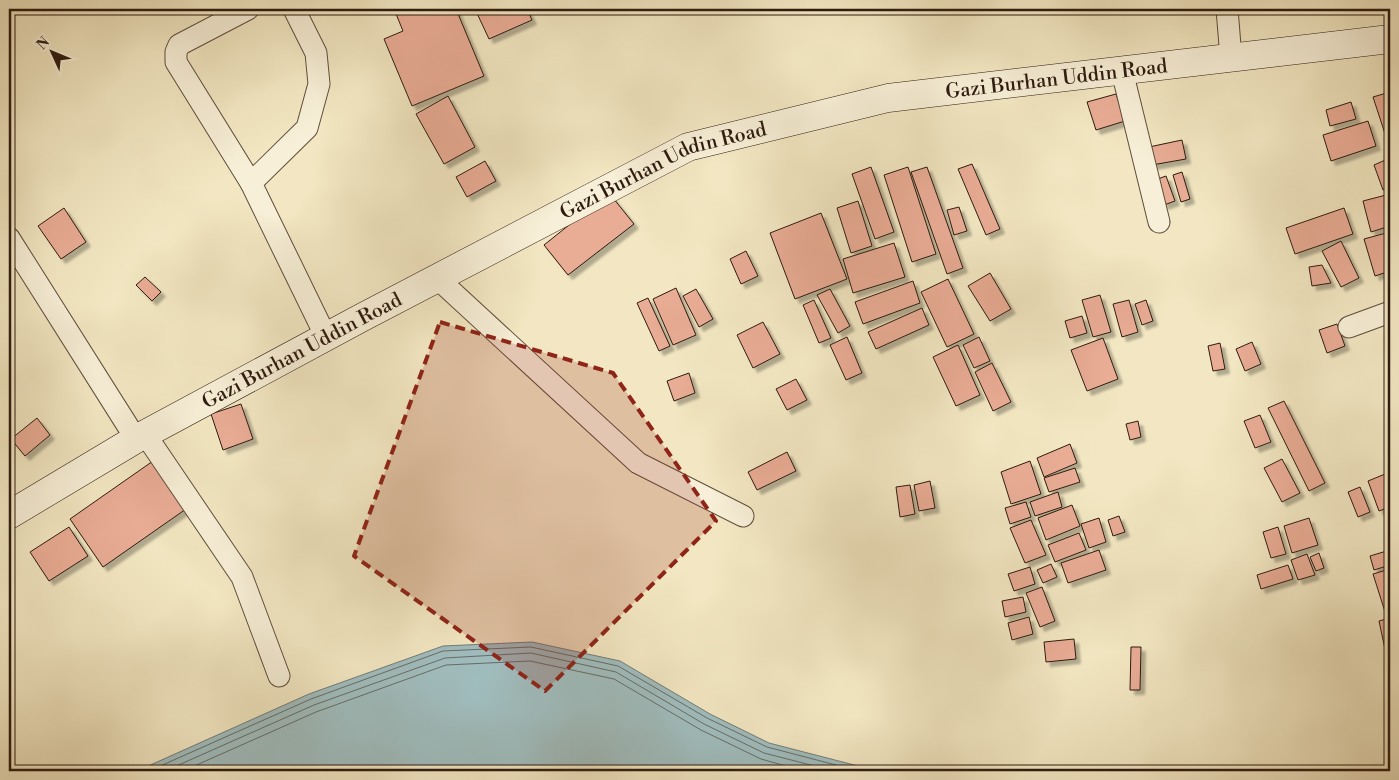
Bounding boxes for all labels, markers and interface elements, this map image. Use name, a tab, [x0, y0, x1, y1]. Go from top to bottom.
north arrow	[28, 28, 78, 78]
text: N	[33, 33, 54, 54]
street label: Gazi Burhan Uddin Road	[944, 54, 1170, 105]
street label: Gazi Burhan Uddin Road	[556, 117, 770, 226]
street label: Gazi Burhan Uddin Road	[198, 287, 407, 415]

